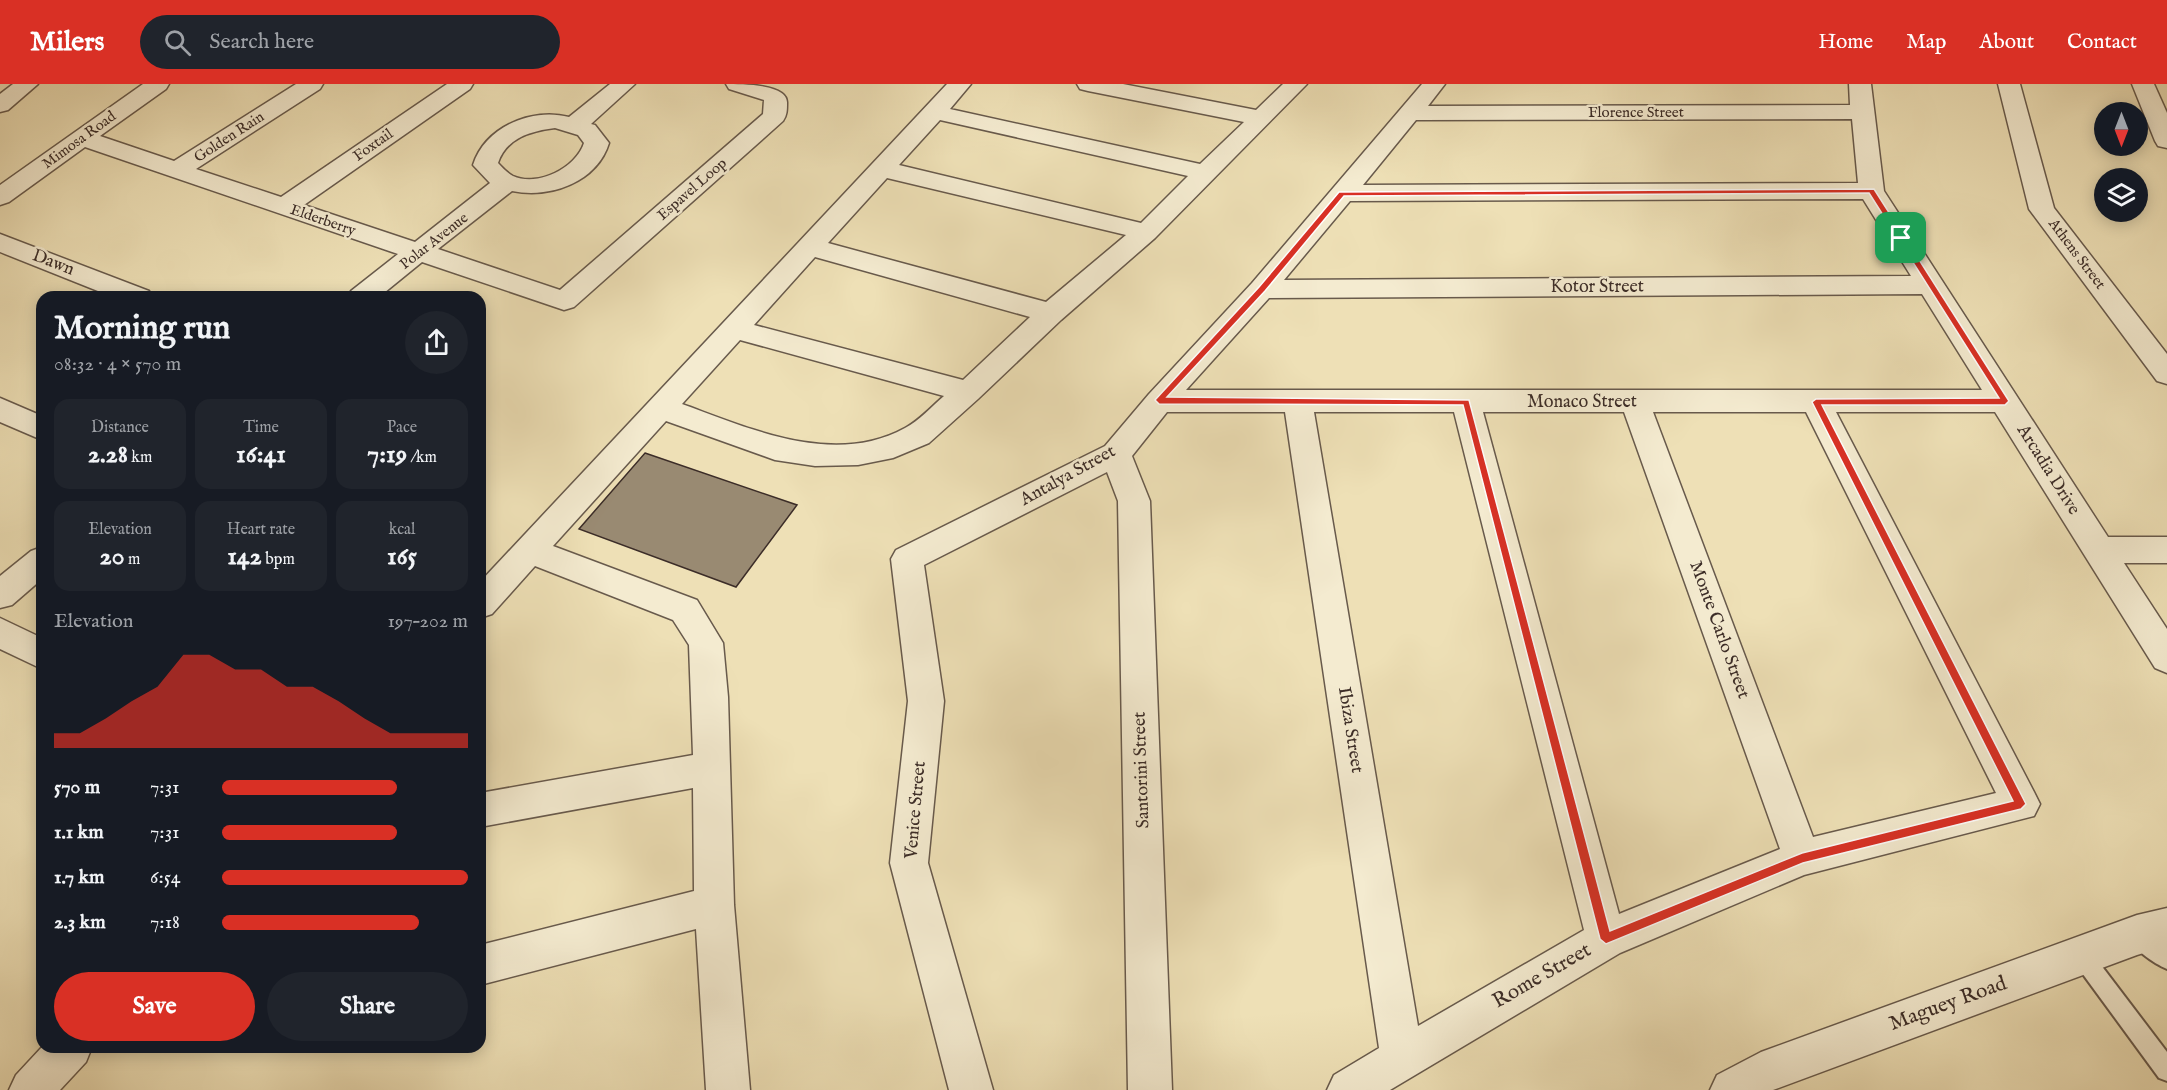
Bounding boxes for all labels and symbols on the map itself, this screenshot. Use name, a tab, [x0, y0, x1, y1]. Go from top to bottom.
north arrow	[2094, 102, 2148, 156]
street label: Florence Street	[1588, 103, 1684, 122]
street label: Mimosa Road	[38, 106, 120, 173]
street label: Golden Rain	[190, 107, 268, 167]
street label: Foxtail	[349, 124, 397, 166]
street label: Espavel Loop	[653, 154, 731, 224]
street label: Elderberry	[288, 200, 359, 240]
street label: Polar Avenue	[396, 208, 472, 274]
pin	[1875, 212, 1926, 263]
street label: Athens Street	[2044, 214, 2110, 293]
street label: Dawn	[29, 244, 78, 282]
street label: Kotor Street	[1550, 276, 1644, 299]
street label: Monaco Street	[1527, 391, 1637, 414]
street label: Arcadia Drive	[2011, 420, 2085, 519]
street label: Antalya Street	[1015, 440, 1120, 512]
street label: Monte Carlo Street	[1683, 558, 1755, 702]
street label: Ibiza Street	[1332, 685, 1368, 775]
street label: Santorini Street	[1128, 711, 1156, 829]
street label: Venice Street	[900, 760, 932, 861]
street label: Rome Street	[1488, 937, 1596, 1015]
street label: Maguey Road	[1886, 970, 2011, 1038]

